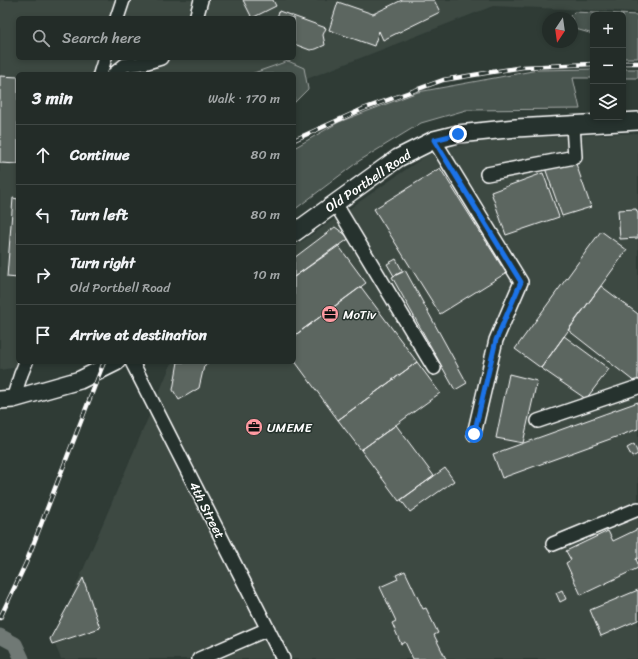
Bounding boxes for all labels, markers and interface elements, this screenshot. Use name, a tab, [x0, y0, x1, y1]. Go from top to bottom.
north arrow	[542, 12, 578, 48]
map controls	[590, 12, 626, 120]
button: +	[590, 12, 626, 48]
search box	[16, 16, 296, 60]
text: Search here	[62, 25, 141, 51]
icon: search	[30, 27, 52, 49]
button: −	[590, 48, 626, 84]
text: 3 min	[32, 83, 73, 113]
button: layers	[590, 84, 626, 120]
text: Walk · 170 m	[208, 87, 280, 110]
route end	[449, 125, 467, 143]
text: Continue	[70, 142, 130, 168]
text: 80 m	[251, 143, 280, 166]
street label: Old Portbell Road	[320, 143, 417, 218]
icon: ahead	[32, 144, 54, 166]
text: Turn left	[70, 202, 128, 228]
text: 80 m	[251, 203, 280, 226]
icon: left	[32, 204, 54, 226]
text: Turn right	[70, 250, 135, 276]
text: 10 m	[253, 263, 280, 286]
icon: right	[32, 264, 54, 286]
text: Old Portbell Road	[70, 276, 170, 299]
place label: MoTiv	[343, 303, 377, 326]
office icon: MoTiv	[320, 304, 340, 324]
text: Arrive at destination	[70, 322, 207, 348]
icon: arrive	[32, 324, 54, 346]
place label: UMEME	[267, 416, 313, 439]
office icon: UMEME	[244, 417, 264, 437]
route start	[465, 425, 483, 443]
street label: 4th Street	[183, 477, 231, 543]

